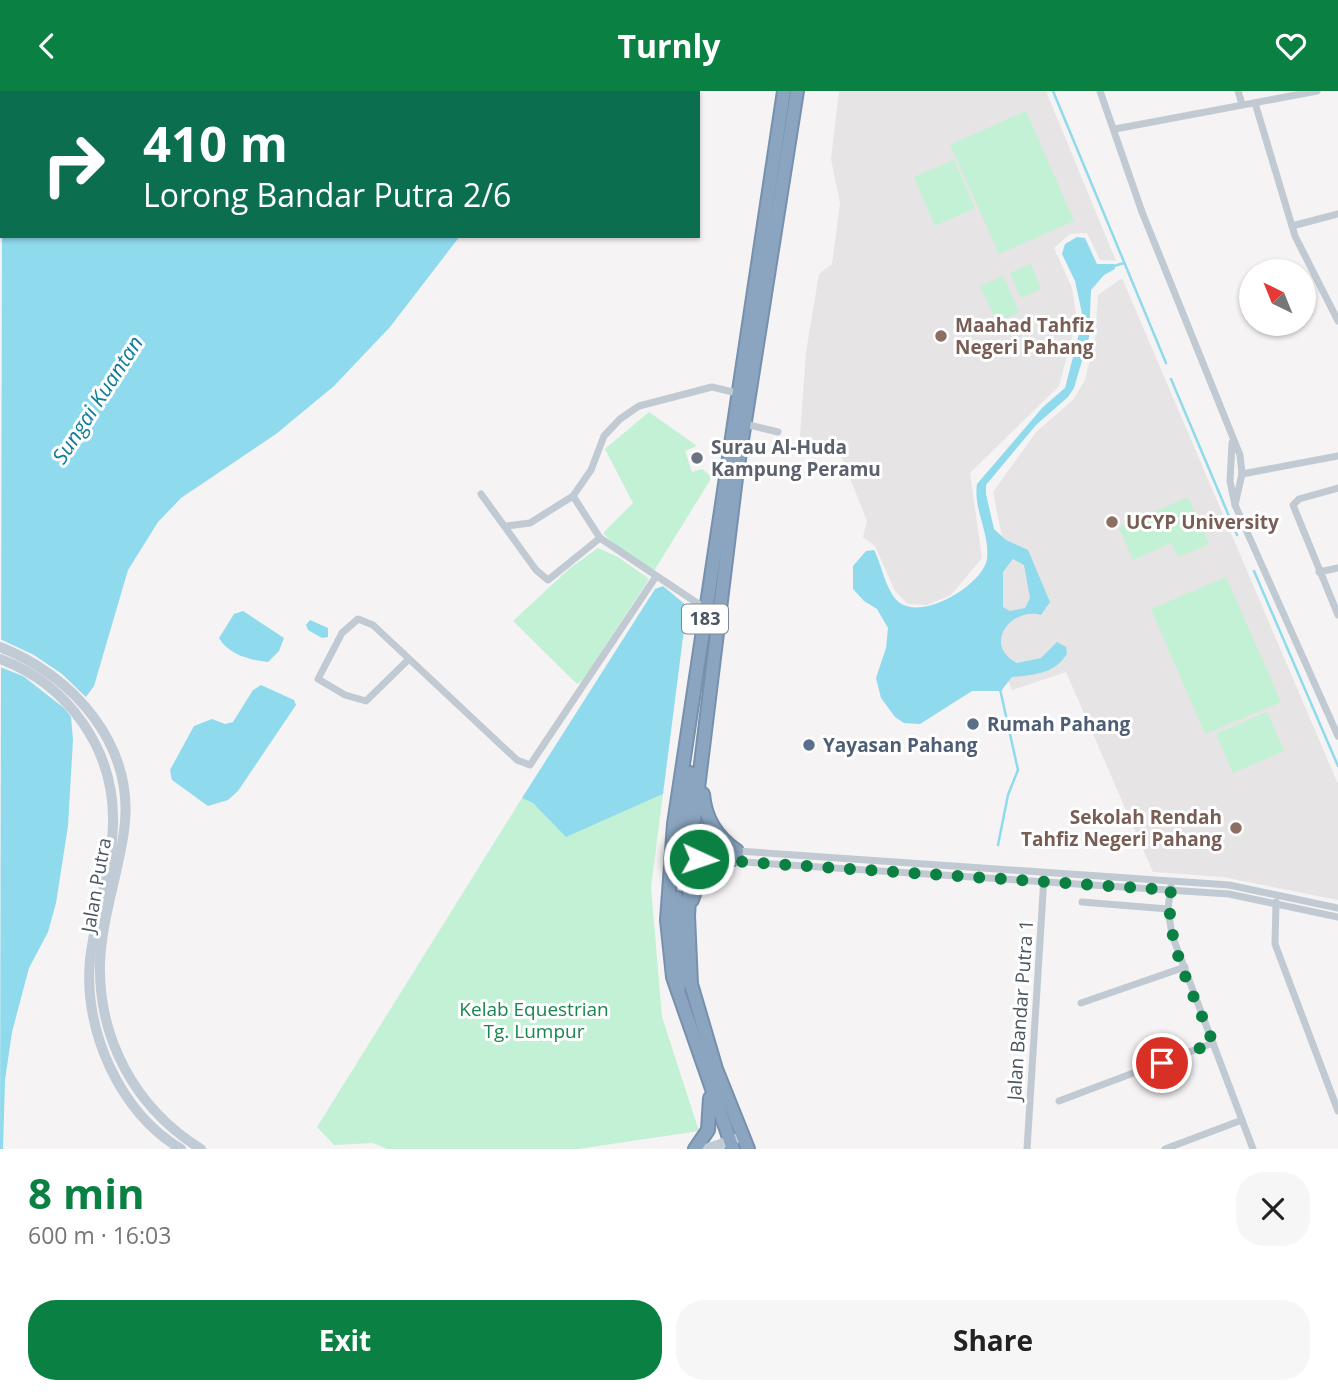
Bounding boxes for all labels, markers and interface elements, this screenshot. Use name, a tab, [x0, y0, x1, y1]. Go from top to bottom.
text: Turnly	[617, 24, 721, 67]
icon: back	[28, 27, 66, 65]
icon: heart	[1272, 27, 1310, 65]
text: 410 m	[143, 110, 288, 176]
icon: right	[28, 119, 119, 210]
text: Lorong Bandar Putra 2/6	[143, 173, 511, 216]
north arrow	[1239, 259, 1316, 336]
map controls	[1239, 259, 1316, 336]
place label: Maahad Tahfiz Negeri Pahang	[955, 312, 1094, 360]
marker: Maahad Tahfiz Negeri Pahang	[933, 328, 949, 344]
water label: Sungai Kuantan	[45, 330, 149, 469]
place label: Surau Al-Huda Kampung Peramu	[711, 434, 881, 482]
marker: Surau Al-Huda Kampung Peramu	[689, 450, 705, 466]
place label: UCYP University	[1126, 509, 1279, 535]
marker: UCYP University	[1104, 514, 1120, 530]
road number: 183	[682, 605, 728, 633]
place label: Rumah Pahang	[987, 711, 1130, 737]
marker: Rumah Pahang	[965, 716, 981, 732]
place label: Yayasan Pahang	[823, 732, 978, 758]
marker: Yayasan Pahang	[801, 737, 817, 753]
place label: Sekolah Rendah Tahfiz Negeri Pahang	[1021, 804, 1222, 852]
marker: Sekolah Rendah Tahfiz Negeri Pahang	[1228, 820, 1244, 836]
position arrow	[662, 822, 736, 896]
street label: Jalan Putra	[75, 836, 117, 936]
street label: Jalan Bandar Putra 1	[1001, 919, 1039, 1103]
park label: Kelab Equestrian Tg. Lumpur	[459, 996, 609, 1044]
pin	[1132, 1033, 1192, 1093]
icon: arrive	[1143, 1044, 1181, 1082]
text: 8 min	[28, 1164, 145, 1221]
button: close	[1236, 1172, 1310, 1246]
text: 600 m · 16:03	[28, 1219, 171, 1251]
button: Exit	[28, 1300, 662, 1380]
button: Share	[676, 1300, 1310, 1380]

